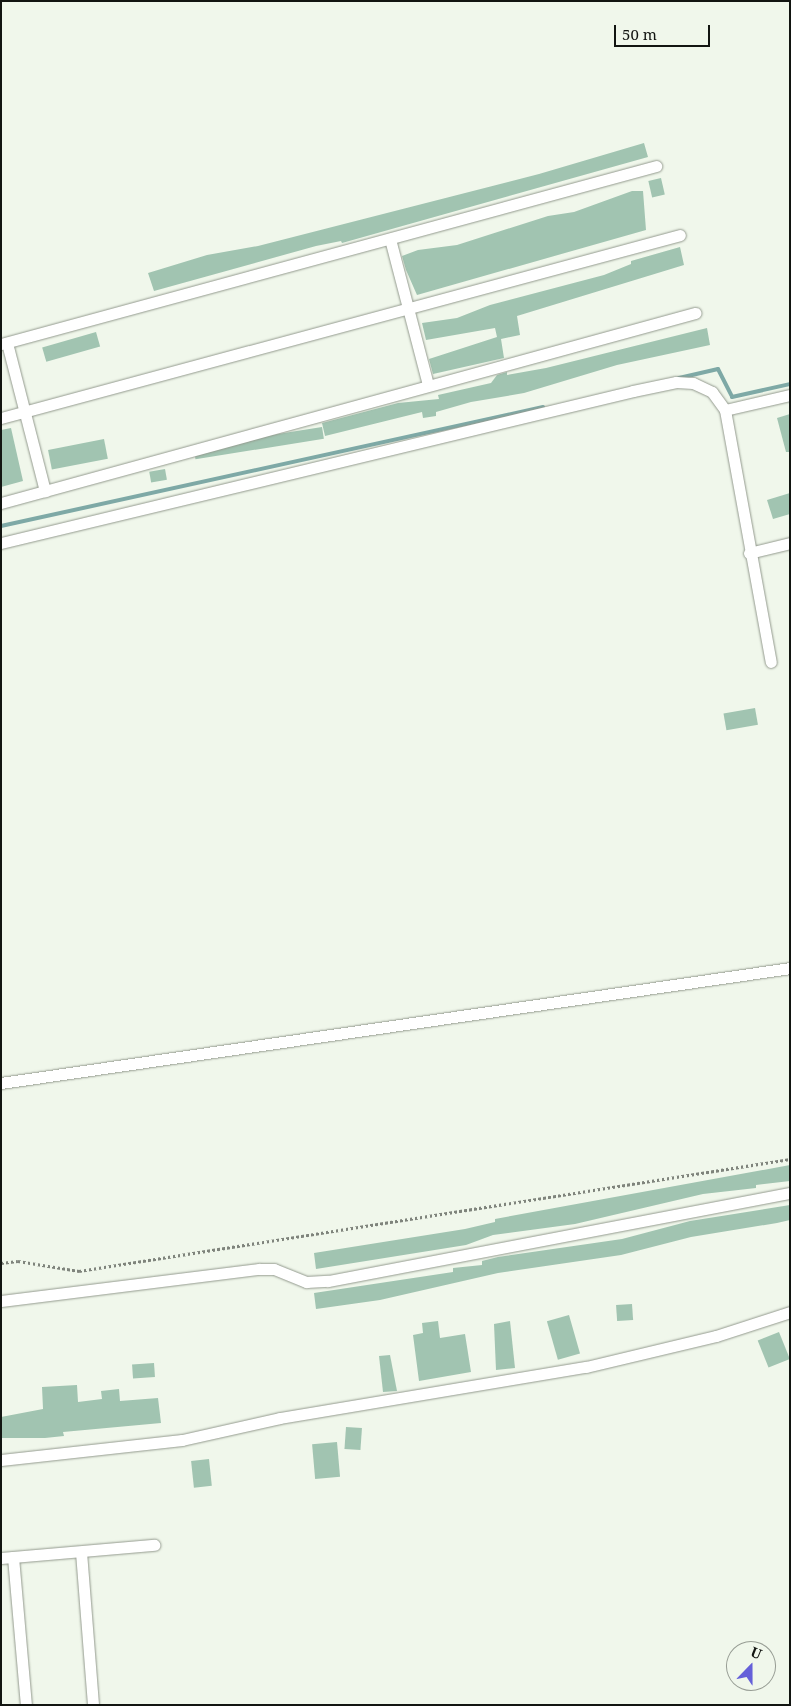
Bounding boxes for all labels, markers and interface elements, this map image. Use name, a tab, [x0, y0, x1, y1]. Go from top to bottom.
scale bar	[616, 15, 712, 47]
text: 50 m	[622, 24, 657, 44]
north arrow	[726, 1641, 776, 1691]
text: U	[748, 1642, 765, 1663]

